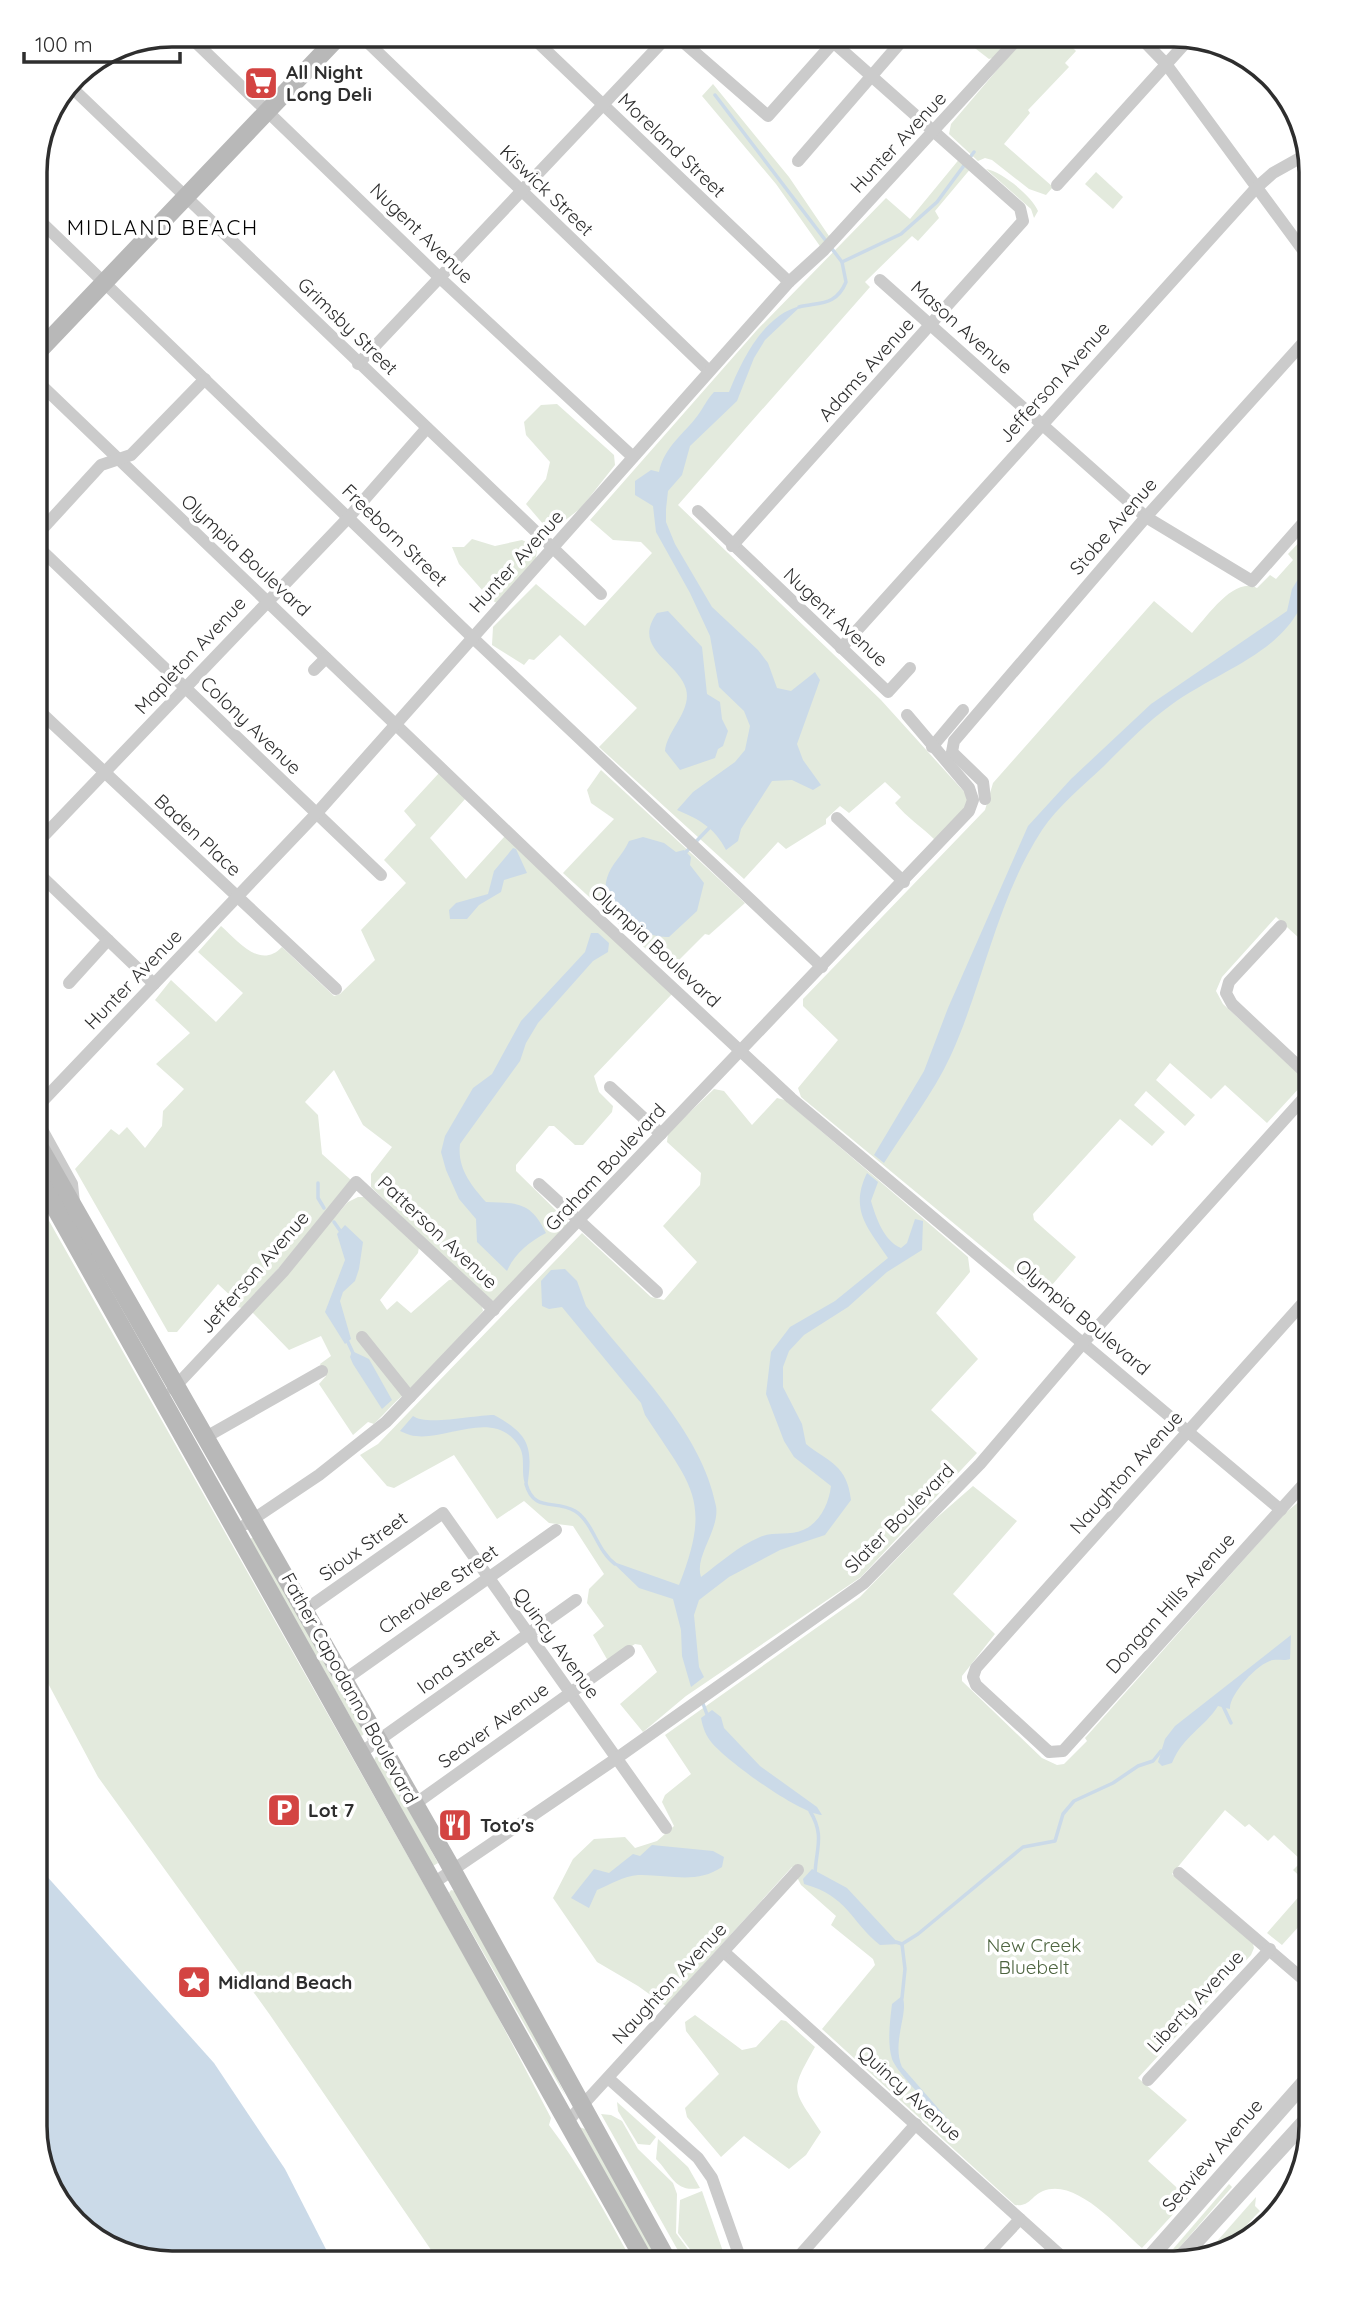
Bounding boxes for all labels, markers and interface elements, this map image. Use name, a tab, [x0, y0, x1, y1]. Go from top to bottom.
scale bar	[24, 21, 180, 65]
text: 100 m	[35, 31, 93, 57]
place label: All Night Long Deli	[286, 60, 372, 106]
supermarket icon: All Night Long Deli	[242, 64, 280, 102]
street label: Hunter Avenue	[845, 86, 951, 198]
street label: Moreland Street	[613, 88, 731, 202]
street label: Kiswick Street	[495, 139, 599, 241]
street label: Nugent Avenue	[365, 178, 479, 288]
district label: MIDLAND BEACH	[67, 214, 259, 240]
street label: Grimsby Street	[293, 272, 403, 380]
street label: Mason Avenue	[906, 275, 1018, 379]
street label: Adams Avenue	[813, 312, 919, 426]
street label: Jefferson Avenue	[993, 316, 1115, 448]
street label: Stobe Avenue	[1064, 472, 1162, 580]
street label: Freeborn Street	[337, 479, 453, 591]
street label: Olympia Boulevard	[176, 489, 316, 621]
street label: Hunter Avenue	[464, 505, 568, 617]
street label: Nugent Avenue	[779, 562, 893, 672]
street label: Mapleton Avenue	[129, 591, 251, 719]
street label: Colony Avenue	[195, 671, 307, 779]
street label: Baden Place	[150, 789, 246, 881]
street label: Olympia Boulevard	[586, 880, 726, 1012]
street label: Hunter Avenue	[79, 924, 187, 1034]
street label: Graham Boulevard	[540, 1098, 670, 1236]
street label: Patterson Avenue	[373, 1170, 503, 1294]
street label: Jefferson Avenue	[194, 1206, 314, 1338]
street label: Olympia Boulevard	[1011, 1254, 1155, 1380]
street label: Naughton Avenue	[1064, 1405, 1188, 1539]
street label: Slater Boulevard	[839, 1458, 959, 1578]
street label: Sioux Street	[314, 1506, 412, 1586]
street label: Dongan Hills Avenue	[1100, 1528, 1240, 1678]
street label: Cherokee Street	[374, 1539, 502, 1639]
street label: Father Capodanno Boulevard	[276, 1568, 424, 1808]
street label: Quincy Avenue	[509, 1583, 605, 1703]
street label: Iona Street	[412, 1623, 504, 1699]
street label: Seaver Avenue	[433, 1677, 553, 1773]
parking icon: Lot 7	[265, 1791, 303, 1829]
place label: Lot 7	[308, 1798, 354, 1822]
restaurant icon: Toto's	[436, 1806, 474, 1844]
place label: Toto's	[480, 1813, 534, 1837]
street label: Naughton Avenue	[607, 1917, 731, 2049]
park label: New Creek Bluebelt	[987, 1933, 1081, 1979]
street label: Liberty Avenue	[1142, 1945, 1248, 2057]
place icon: Midland Beach	[175, 1963, 213, 2001]
place label: Midland Beach	[218, 1970, 352, 1994]
street label: Quincy Avenue	[853, 2040, 967, 2146]
street label: Seaview Avenue	[1156, 2094, 1268, 2216]

